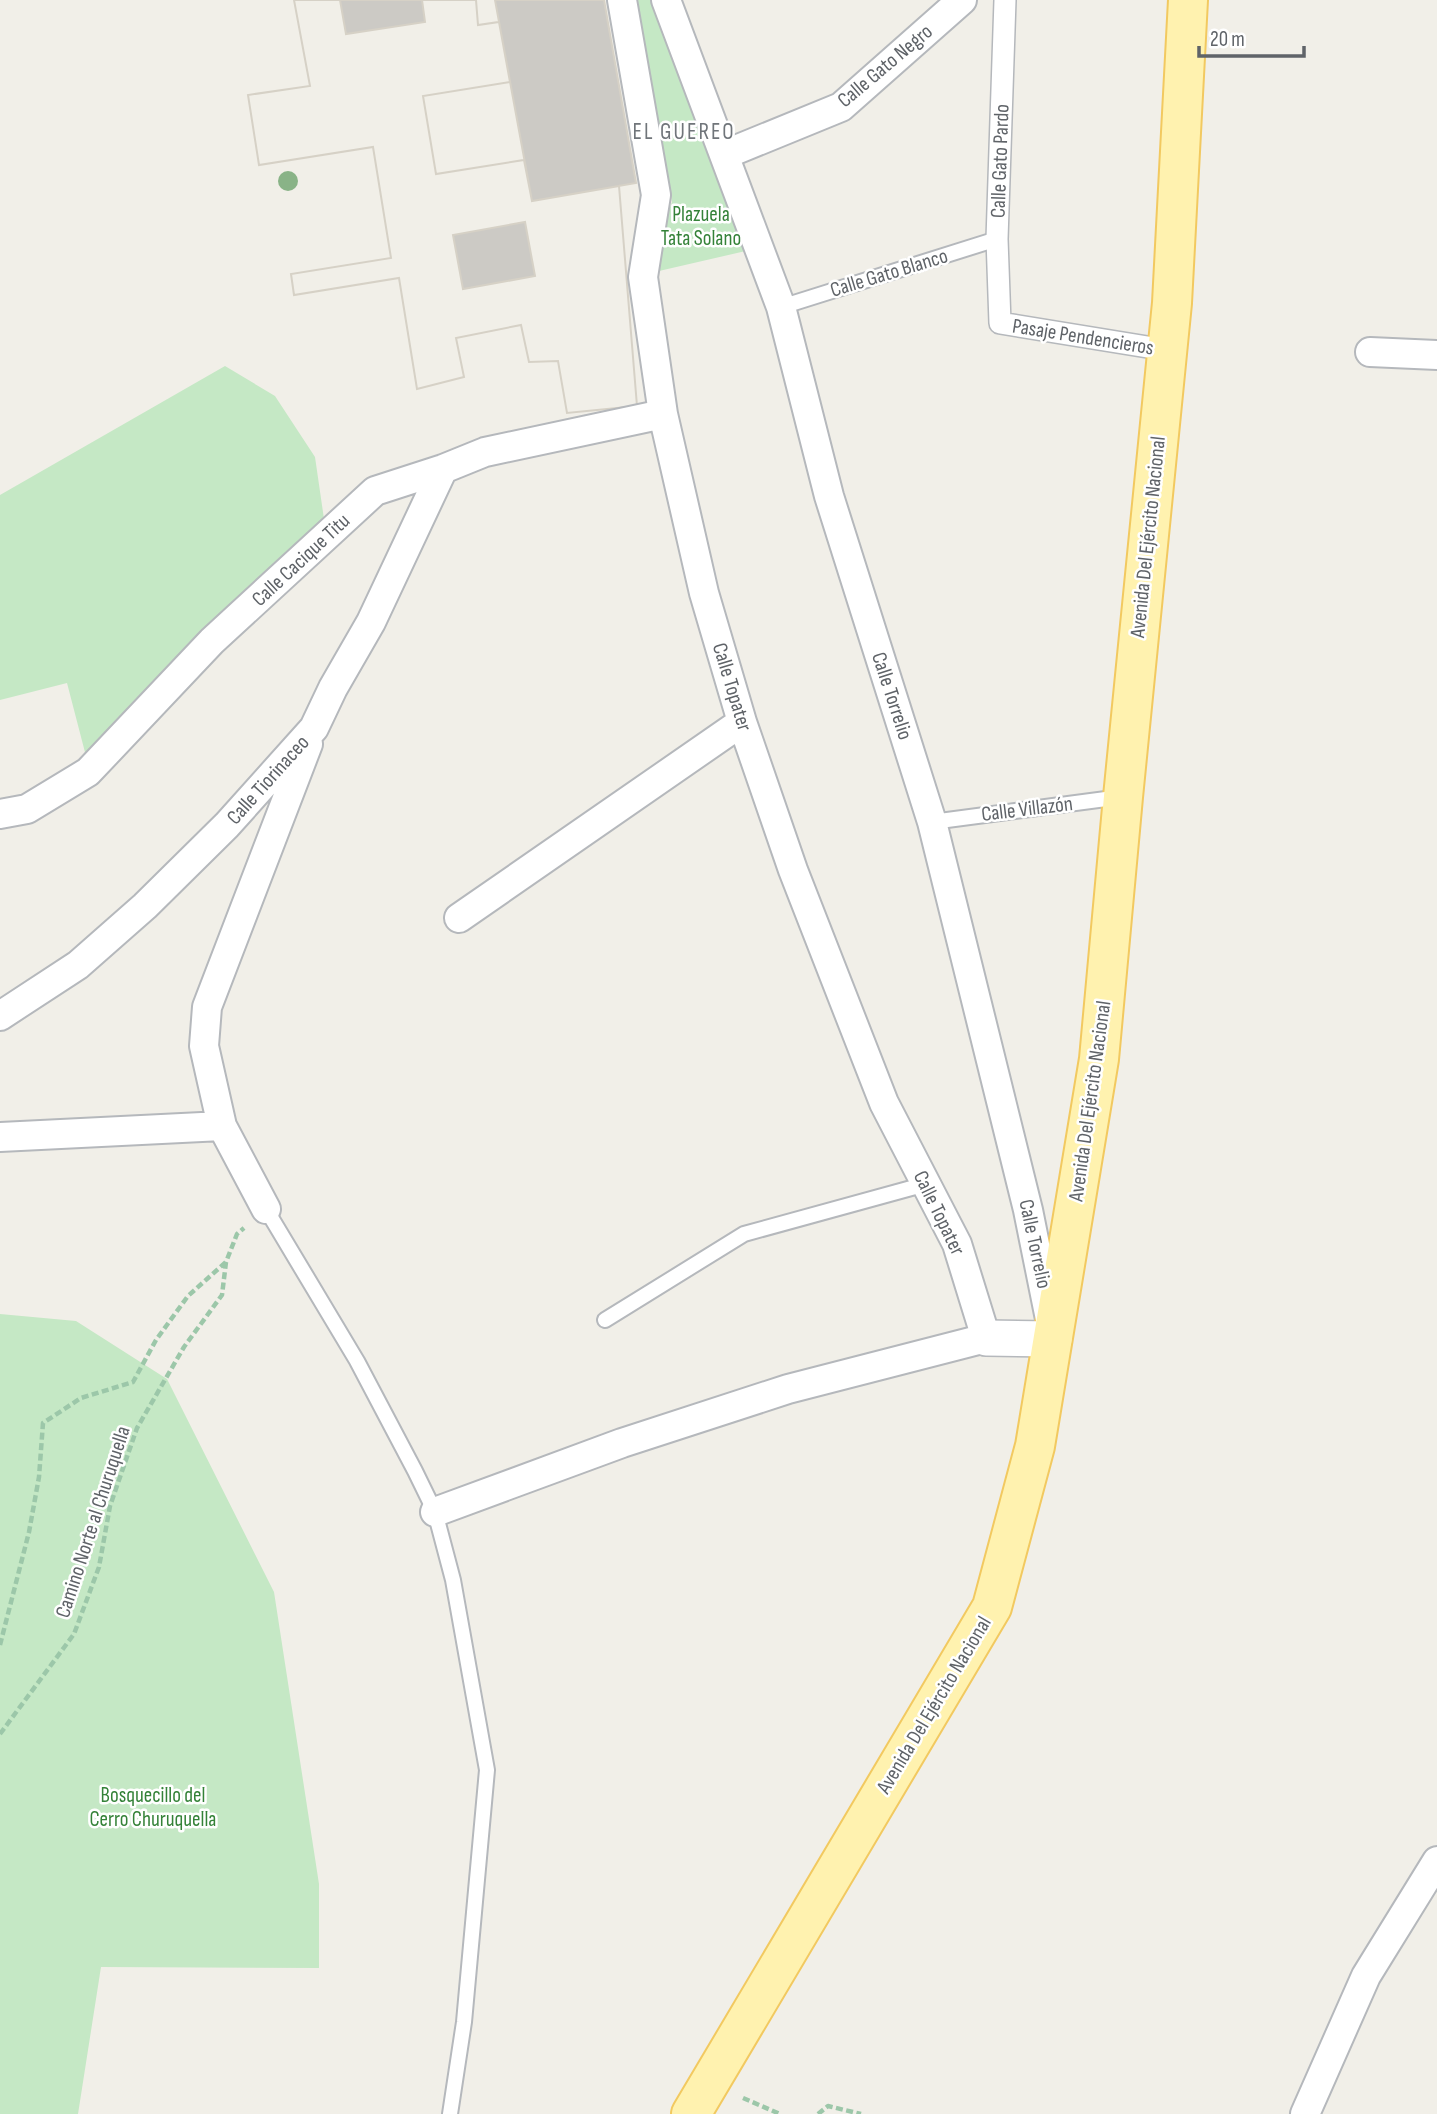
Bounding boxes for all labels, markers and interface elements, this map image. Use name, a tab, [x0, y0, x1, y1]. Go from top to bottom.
scale bar	[1199, 14, 1304, 58]
street label: Calle Gato Negro	[832, 19, 938, 113]
text: 20 m	[1210, 27, 1245, 52]
street label: Calle Gato Pardo	[986, 104, 1014, 218]
district label: EL GUEREO	[632, 118, 736, 146]
park label: Plazuela Tata Solano	[661, 202, 741, 251]
street label: Calle Gato Blanco	[827, 243, 951, 303]
street label: Pasaje Pendencieros	[1010, 313, 1156, 361]
street label: Avenida Del Ejército Nacional	[1125, 435, 1171, 640]
street label: Calle Cacique Titu	[247, 508, 355, 612]
street label: Calle Topater	[707, 640, 757, 734]
street label: Calle Torrelio	[866, 649, 918, 743]
street label: Calle Tiorinaceo	[222, 730, 314, 830]
street label: Calle Villazón	[980, 791, 1074, 827]
street label: Avenida Del Ejército Nacional	[1063, 999, 1116, 1204]
street label: Calle Topater	[908, 1167, 970, 1259]
street label: Calle Torrelio	[1013, 1197, 1057, 1291]
street label: Camino Norte al Churuquella	[50, 1423, 136, 1621]
street label: Avenida Del Ejército Nacional	[871, 1612, 997, 1799]
park label: Bosquecillo del Cerro Churuquella	[90, 1783, 216, 1832]

